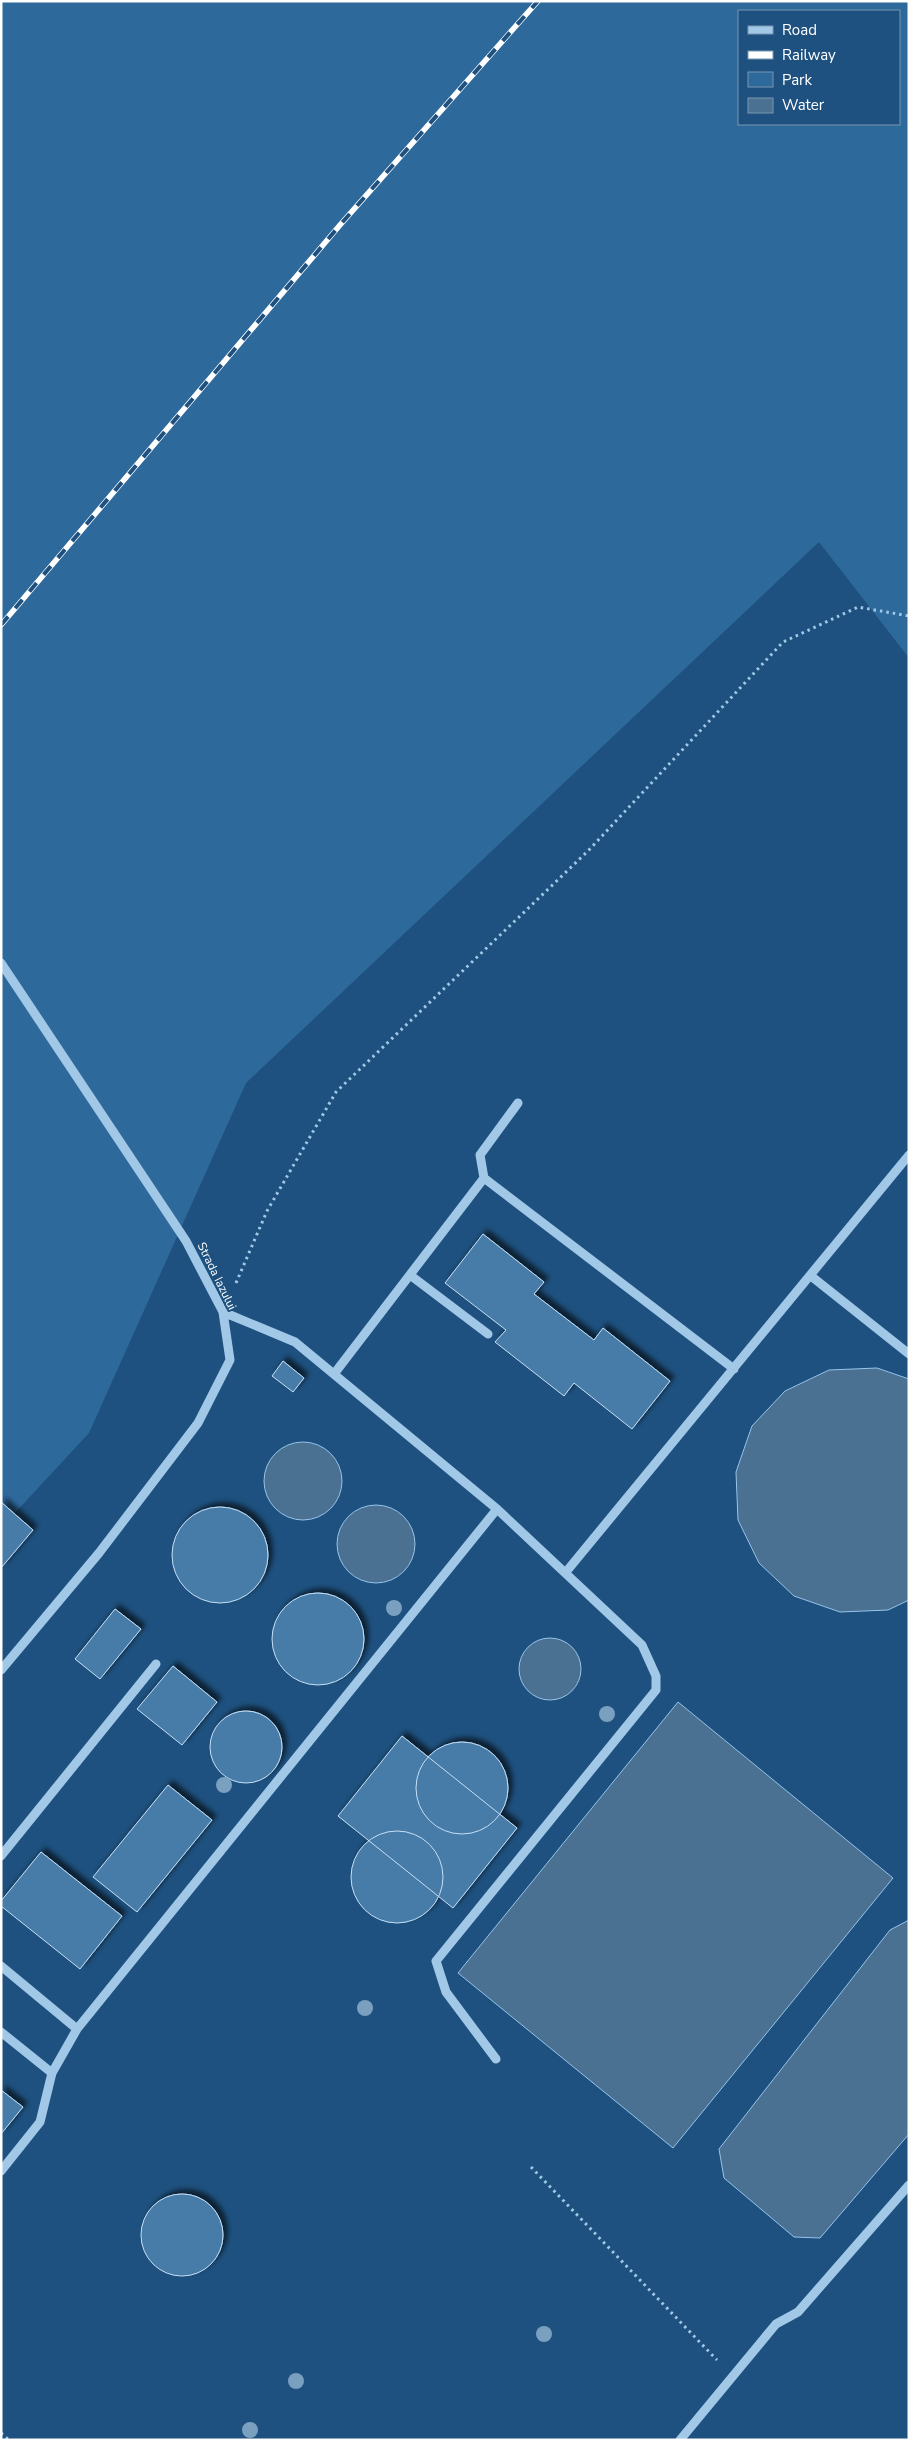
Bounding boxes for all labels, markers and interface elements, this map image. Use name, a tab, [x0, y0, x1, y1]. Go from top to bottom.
legend	[738, 10, 900, 125]
text: Road	[782, 20, 817, 40]
text: Railway	[782, 45, 836, 65]
text: Park	[782, 70, 812, 90]
text: Water	[782, 95, 825, 115]
street label: Strada Iazului	[194, 1240, 240, 1312]

